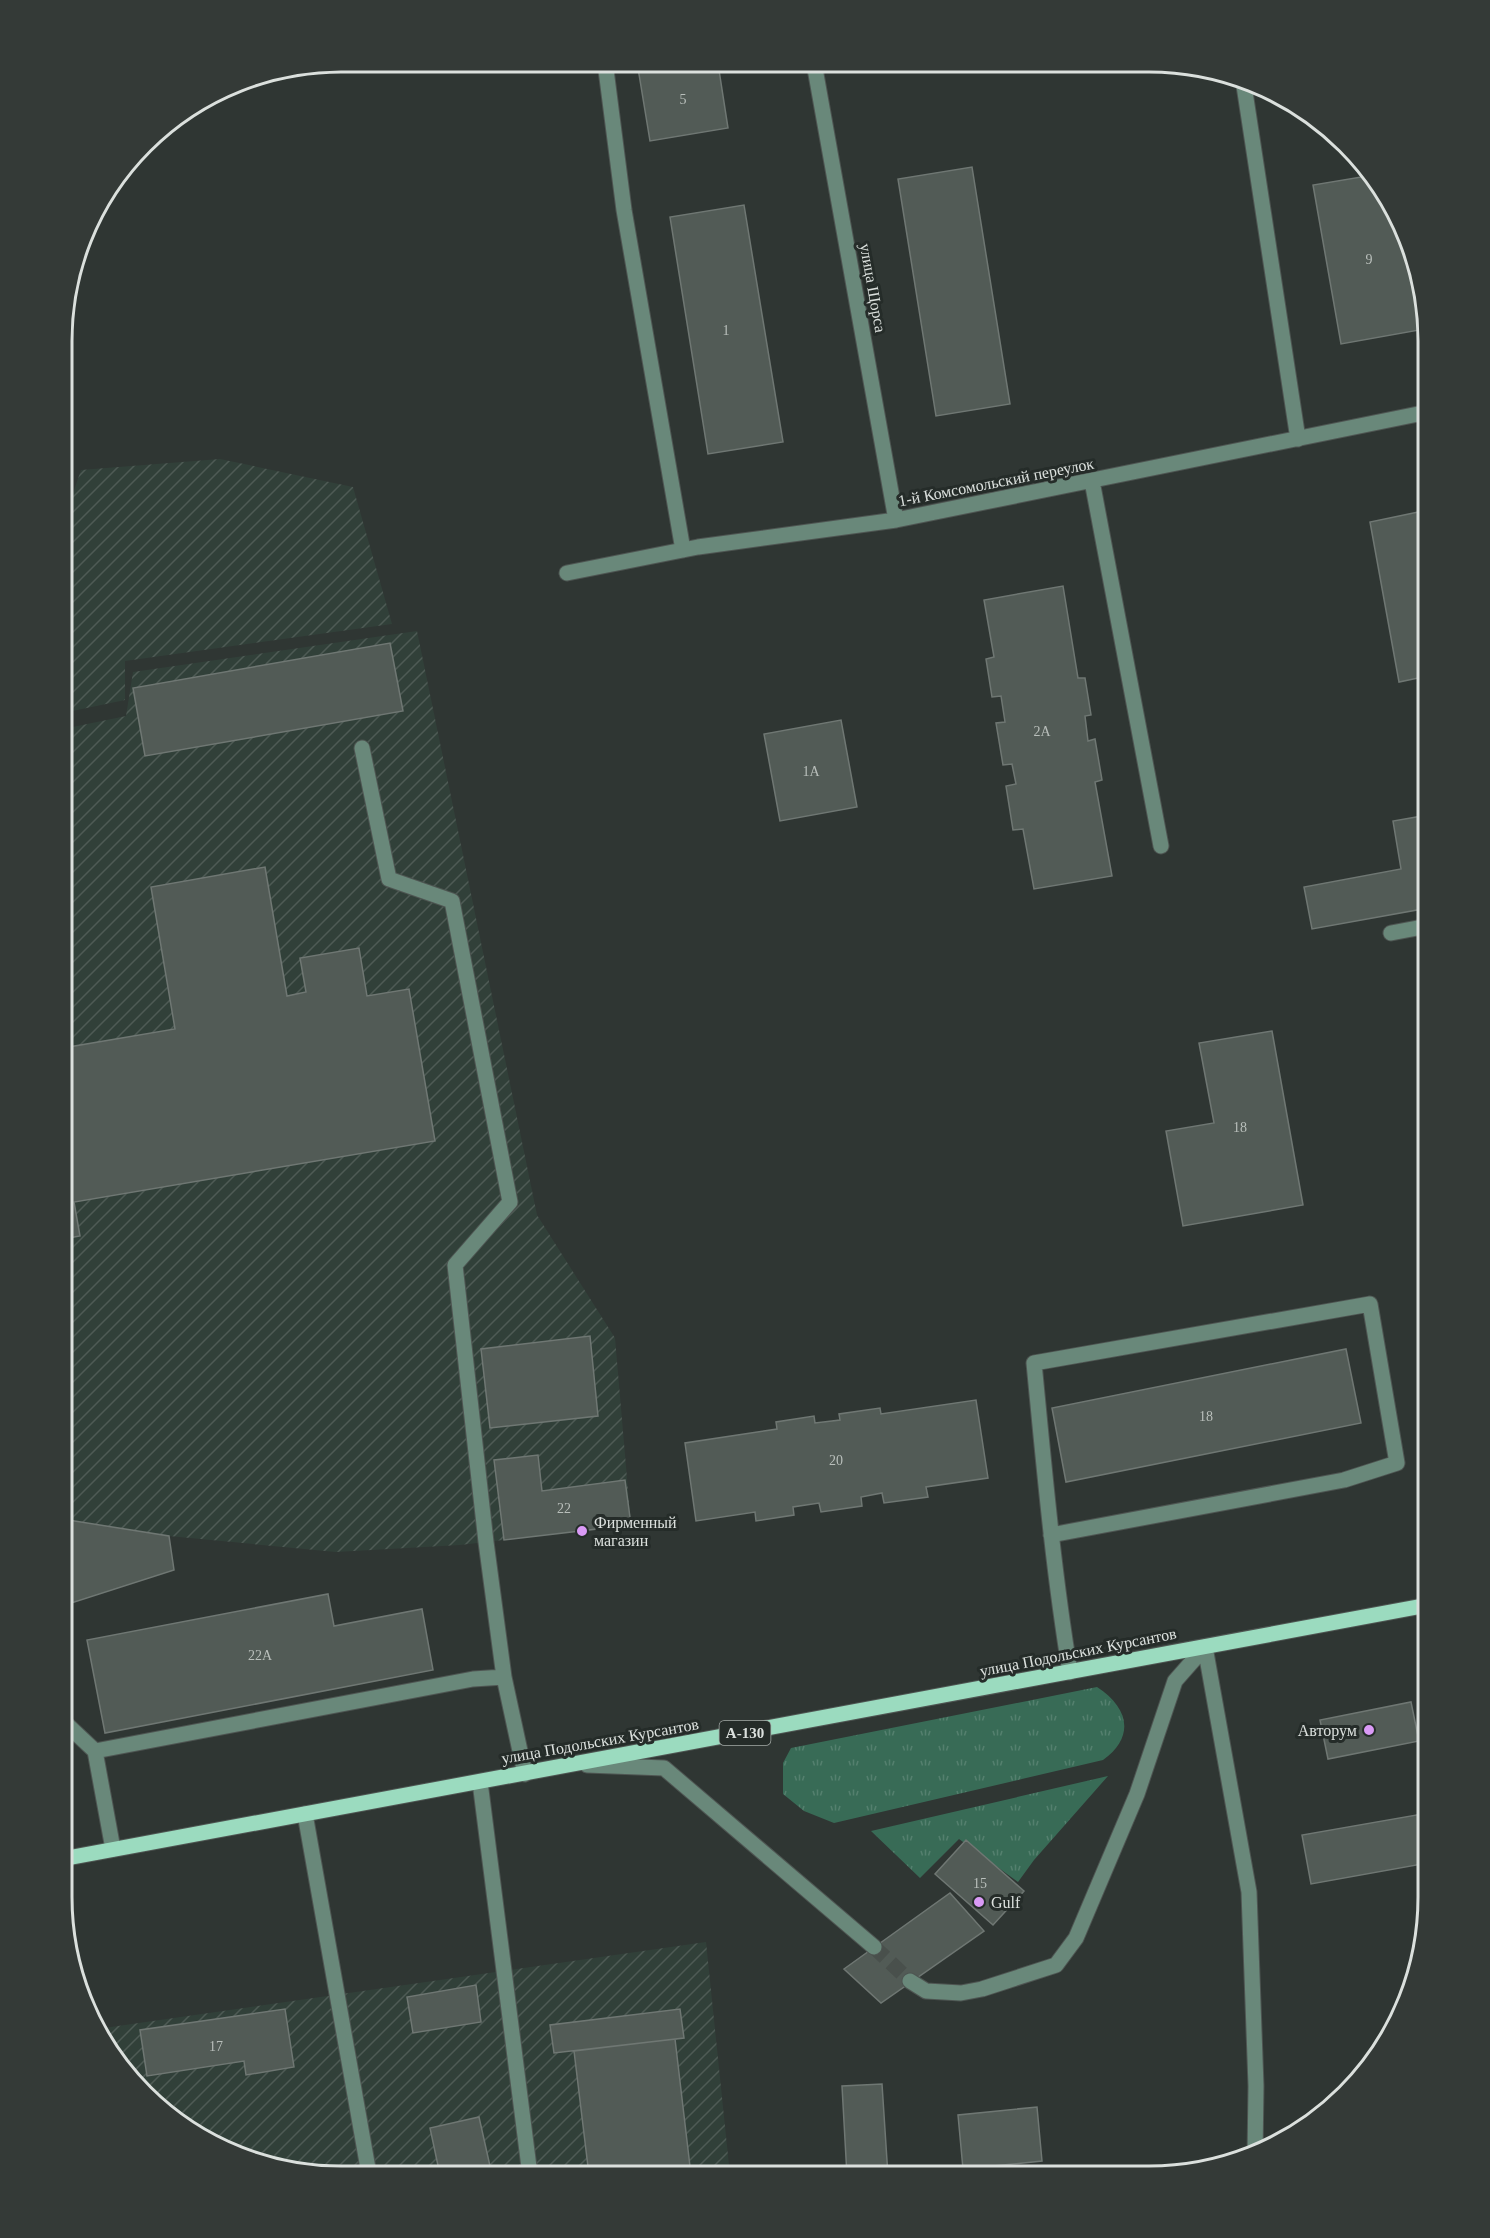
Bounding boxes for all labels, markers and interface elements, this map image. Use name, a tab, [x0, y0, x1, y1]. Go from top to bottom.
house number: 5	[680, 92, 687, 107]
street label: улица Щорса	[856, 242, 889, 334]
house number: 9	[1366, 252, 1373, 267]
house number: 1	[723, 323, 730, 338]
street label: 1-й Комсомольский переулок	[897, 455, 1096, 510]
house number: 2А	[1033, 724, 1051, 739]
house number: 1А	[802, 764, 820, 779]
house number: 18	[1233, 1120, 1247, 1135]
house number: 18	[1199, 1409, 1213, 1424]
house number: 20	[829, 1453, 843, 1468]
house number: 22	[557, 1501, 571, 1516]
place label: Фирменный магазин	[594, 1514, 677, 1549]
marker: Фирменный магазин	[575, 1524, 589, 1538]
street label: улица Подольских Курсантов	[978, 1624, 1178, 1680]
house number: 22А	[248, 1648, 273, 1663]
street label: улица Подольских Курсантов	[500, 1715, 701, 1768]
road number: А-130	[720, 1721, 771, 1745]
place label: Авторум	[1298, 1722, 1357, 1740]
marker: Авторум	[1362, 1723, 1376, 1737]
house number: 15	[973, 1876, 987, 1891]
place label: Gulf	[991, 1894, 1021, 1911]
marker: Gulf	[972, 1895, 986, 1909]
house number: 17	[209, 2039, 223, 2054]

